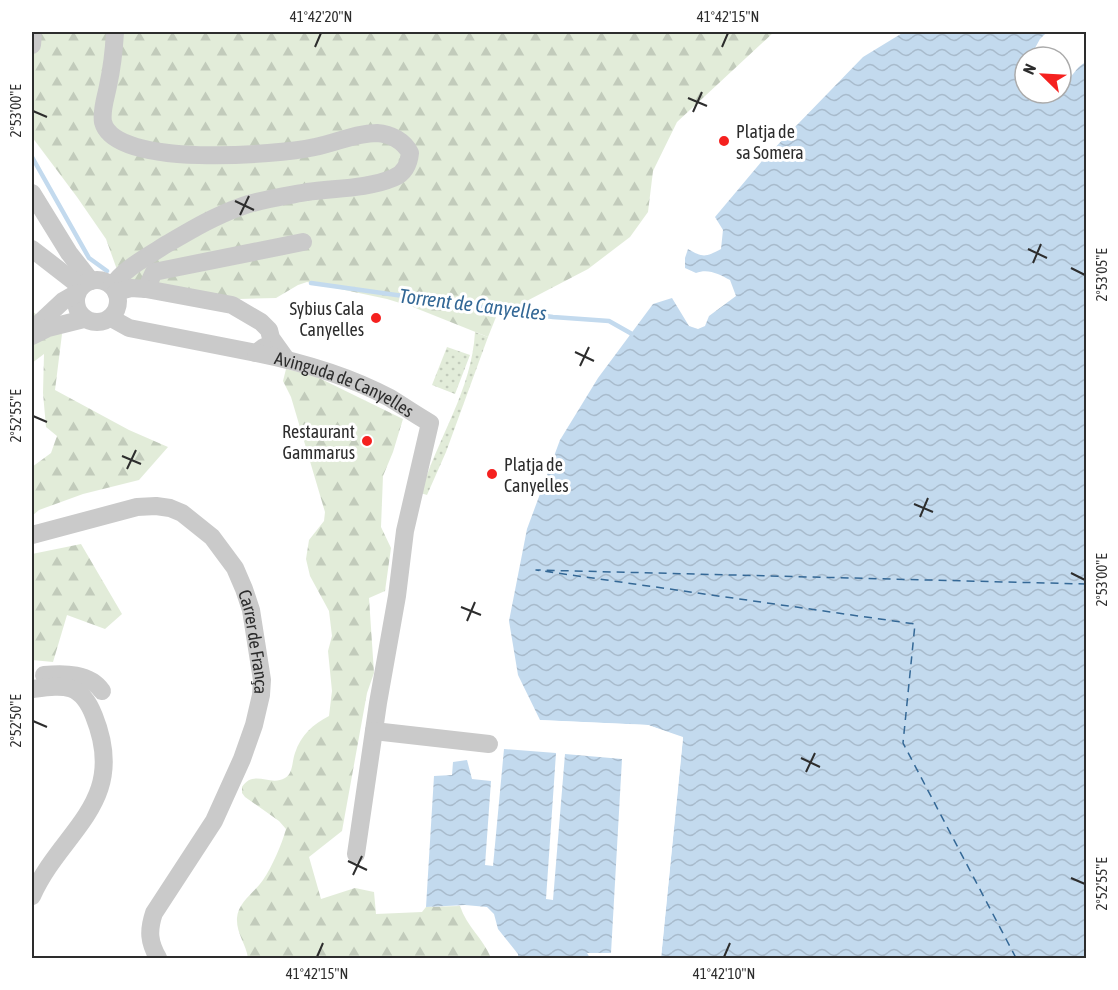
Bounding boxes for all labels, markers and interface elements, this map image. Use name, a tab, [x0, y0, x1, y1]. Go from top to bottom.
text: 41°42'20"N	[290, 8, 352, 25]
text: 41°42'15"N	[697, 8, 759, 25]
north arrow	[1013, 45, 1073, 105]
text: N	[1019, 61, 1039, 77]
text: 2°53'00"E	[7, 84, 24, 138]
place label: Platja de sa Somera	[736, 121, 804, 163]
marker: Platja de sa Somera	[717, 134, 731, 148]
text: 2°53'05"E	[1093, 248, 1110, 302]
water label: Torrent de Canyelles	[398, 284, 548, 324]
place label: Sybius Cala Canyelles	[289, 298, 364, 340]
marker: Sybius Cala Canyelles	[369, 311, 383, 325]
street label: Avinguda de Canyelles	[273, 347, 418, 421]
text: 2°52'55"E	[7, 389, 24, 443]
place label: Restaurant Gammarus	[282, 421, 355, 463]
marker: Restaurant Gammarus	[360, 434, 374, 448]
place label: Platja de Canyelles	[504, 454, 569, 496]
marker: Platja de Canyelles	[485, 467, 499, 481]
text: 2°53'00"E	[1093, 553, 1110, 607]
street label: Carrer de França	[234, 587, 273, 695]
text: 2°52'50"E	[7, 694, 24, 748]
text: 2°52'55"E	[1093, 857, 1110, 911]
text: 41°42'15"N	[286, 965, 348, 982]
text: 41°42'10"N	[693, 965, 755, 982]

